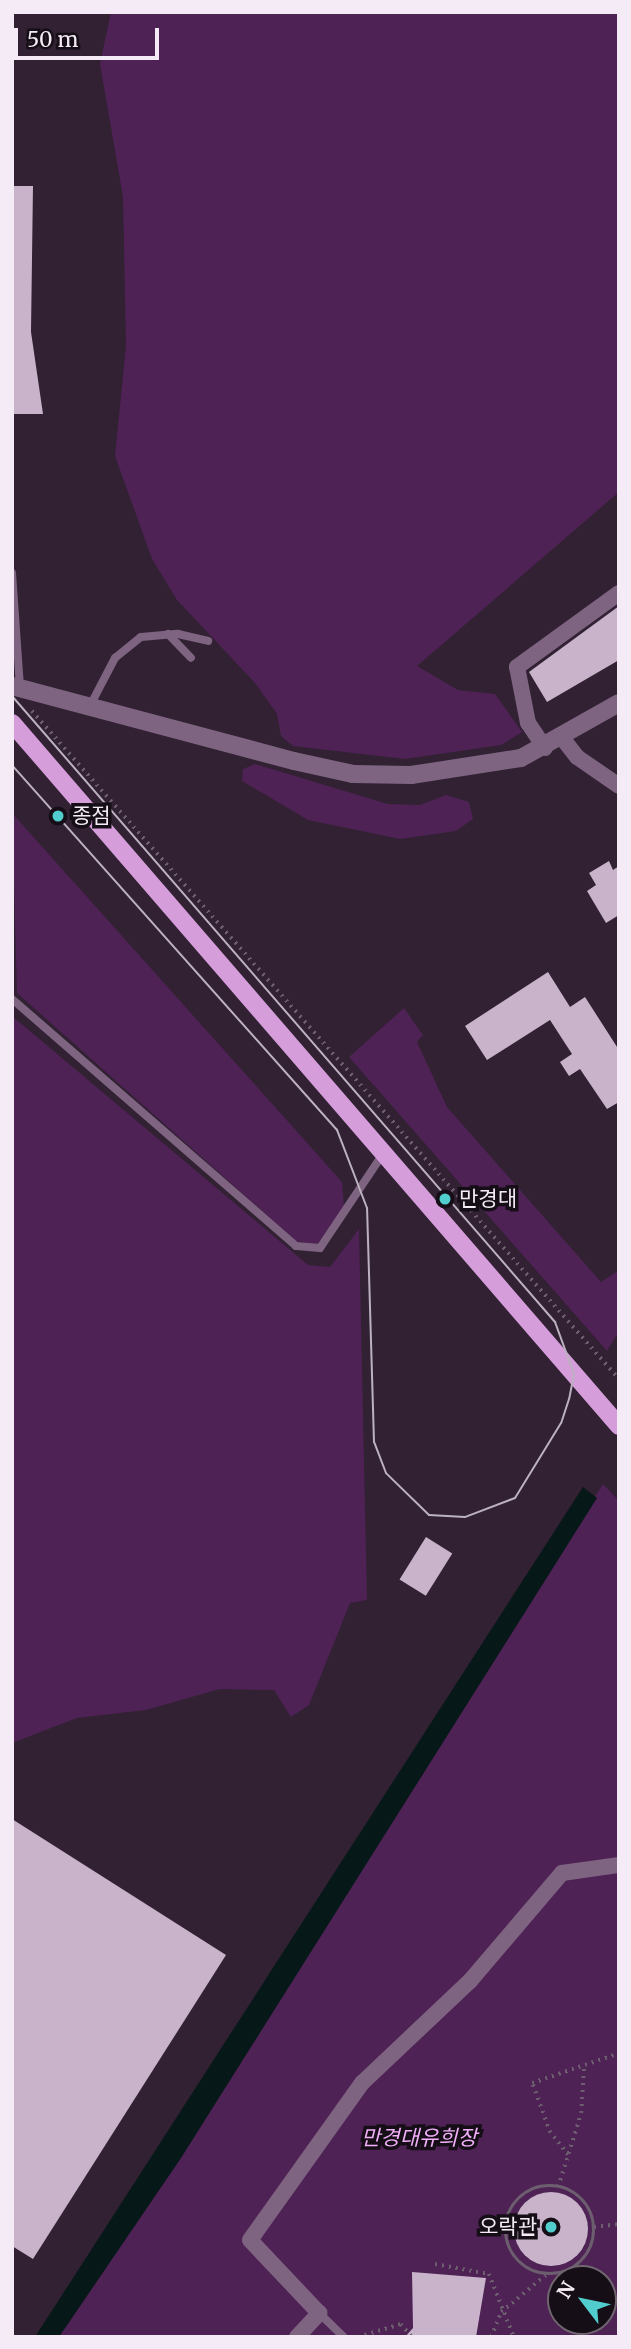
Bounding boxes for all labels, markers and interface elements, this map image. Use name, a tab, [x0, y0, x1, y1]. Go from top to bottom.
scale bar	[18, 14, 163, 58]
text: 50 m	[27, 26, 78, 53]
place label: 종점	[72, 803, 111, 829]
marker: 종점	[50, 808, 66, 824]
place label: 만경대	[459, 1186, 517, 1212]
marker: 만경대	[437, 1191, 453, 1207]
park label: 만경대유희장	[361, 2125, 477, 2151]
place label: 오락관	[479, 2214, 537, 2240]
marker: 오락관	[543, 2219, 559, 2235]
north arrow	[547, 2265, 617, 2335]
text: N	[552, 2277, 580, 2303]

